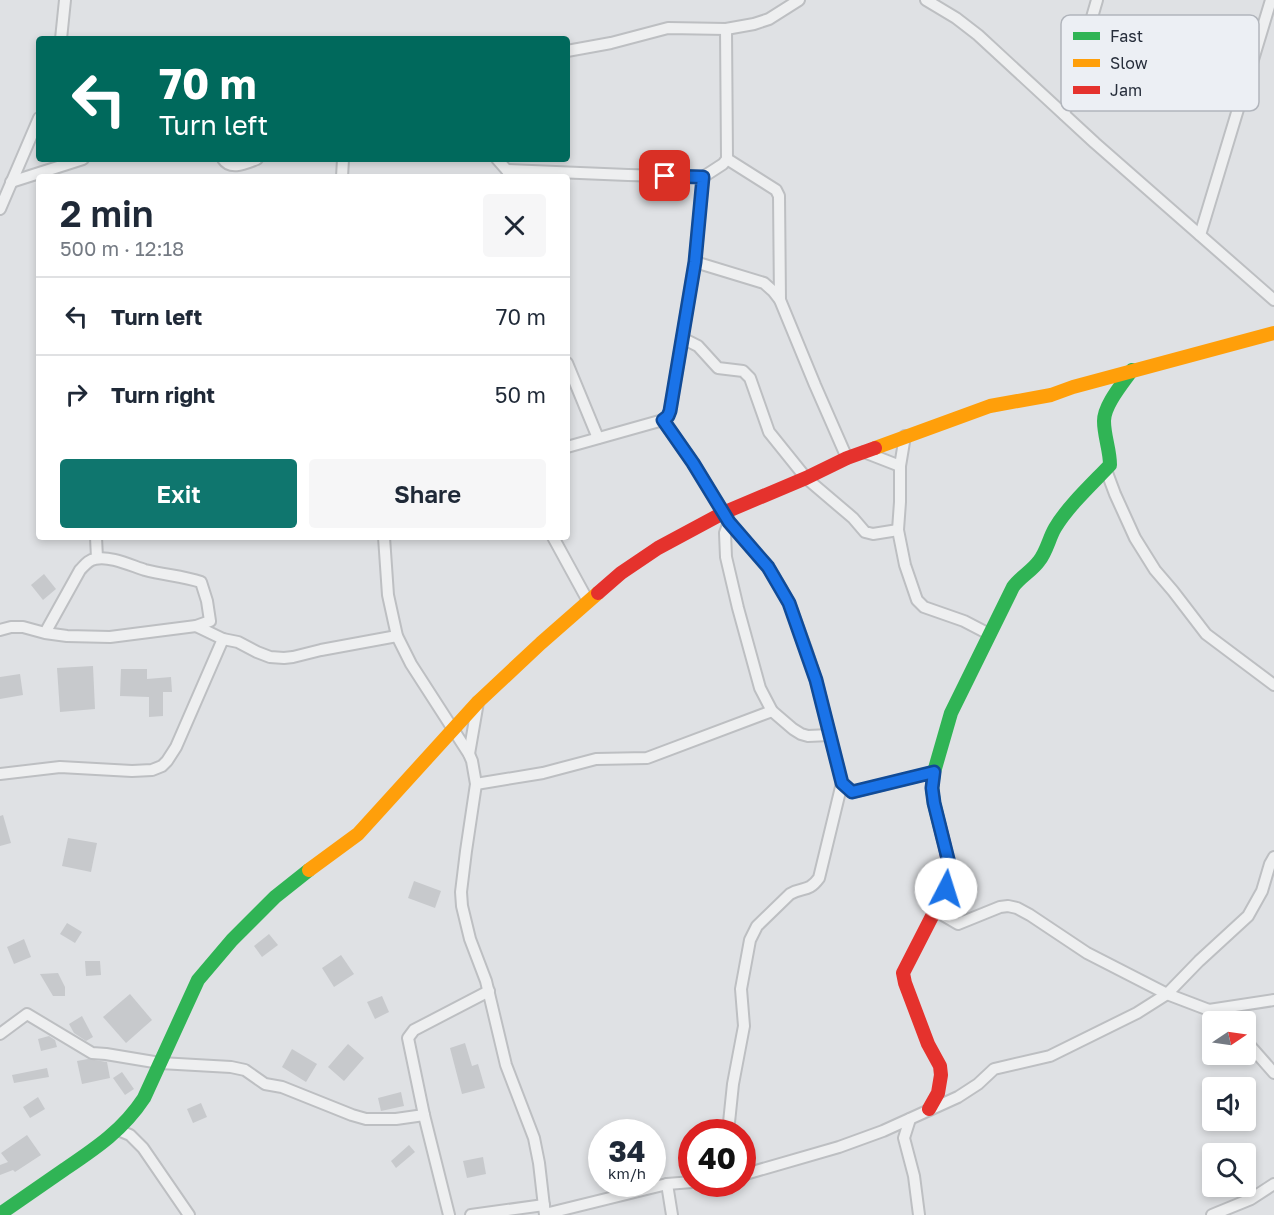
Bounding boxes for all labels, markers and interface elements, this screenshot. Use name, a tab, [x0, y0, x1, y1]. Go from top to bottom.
legend	[1061, 15, 1259, 111]
text: Fast	[1110, 26, 1143, 46]
text: Slow	[1110, 53, 1148, 73]
text: 70 m	[159, 58, 256, 108]
icon: left	[60, 60, 138, 138]
text: Jam	[1110, 80, 1142, 100]
text: Turn left	[159, 109, 268, 141]
pin	[639, 150, 690, 201]
icon: arrive	[648, 159, 681, 192]
text: 2 min	[60, 192, 154, 235]
button: close	[483, 194, 546, 257]
text: 500 m · 12:18	[60, 236, 184, 260]
icon: left	[60, 300, 93, 333]
text: Turn left	[111, 303, 202, 330]
text: 70 m	[496, 303, 546, 330]
icon: right	[60, 378, 93, 411]
text: Turn right	[111, 381, 215, 408]
text: 50 m	[495, 381, 546, 408]
button: Exit	[60, 459, 297, 528]
button: Share	[309, 459, 546, 528]
position arrow	[914, 857, 978, 921]
north arrow	[1202, 1011, 1256, 1065]
map controls	[1202, 1011, 1256, 1197]
button: sound	[1202, 1077, 1256, 1131]
speed limit sign: 40	[678, 1119, 756, 1197]
text: 34	[608, 1133, 646, 1169]
button: search	[1202, 1143, 1256, 1197]
text: km/h	[608, 1164, 646, 1182]

